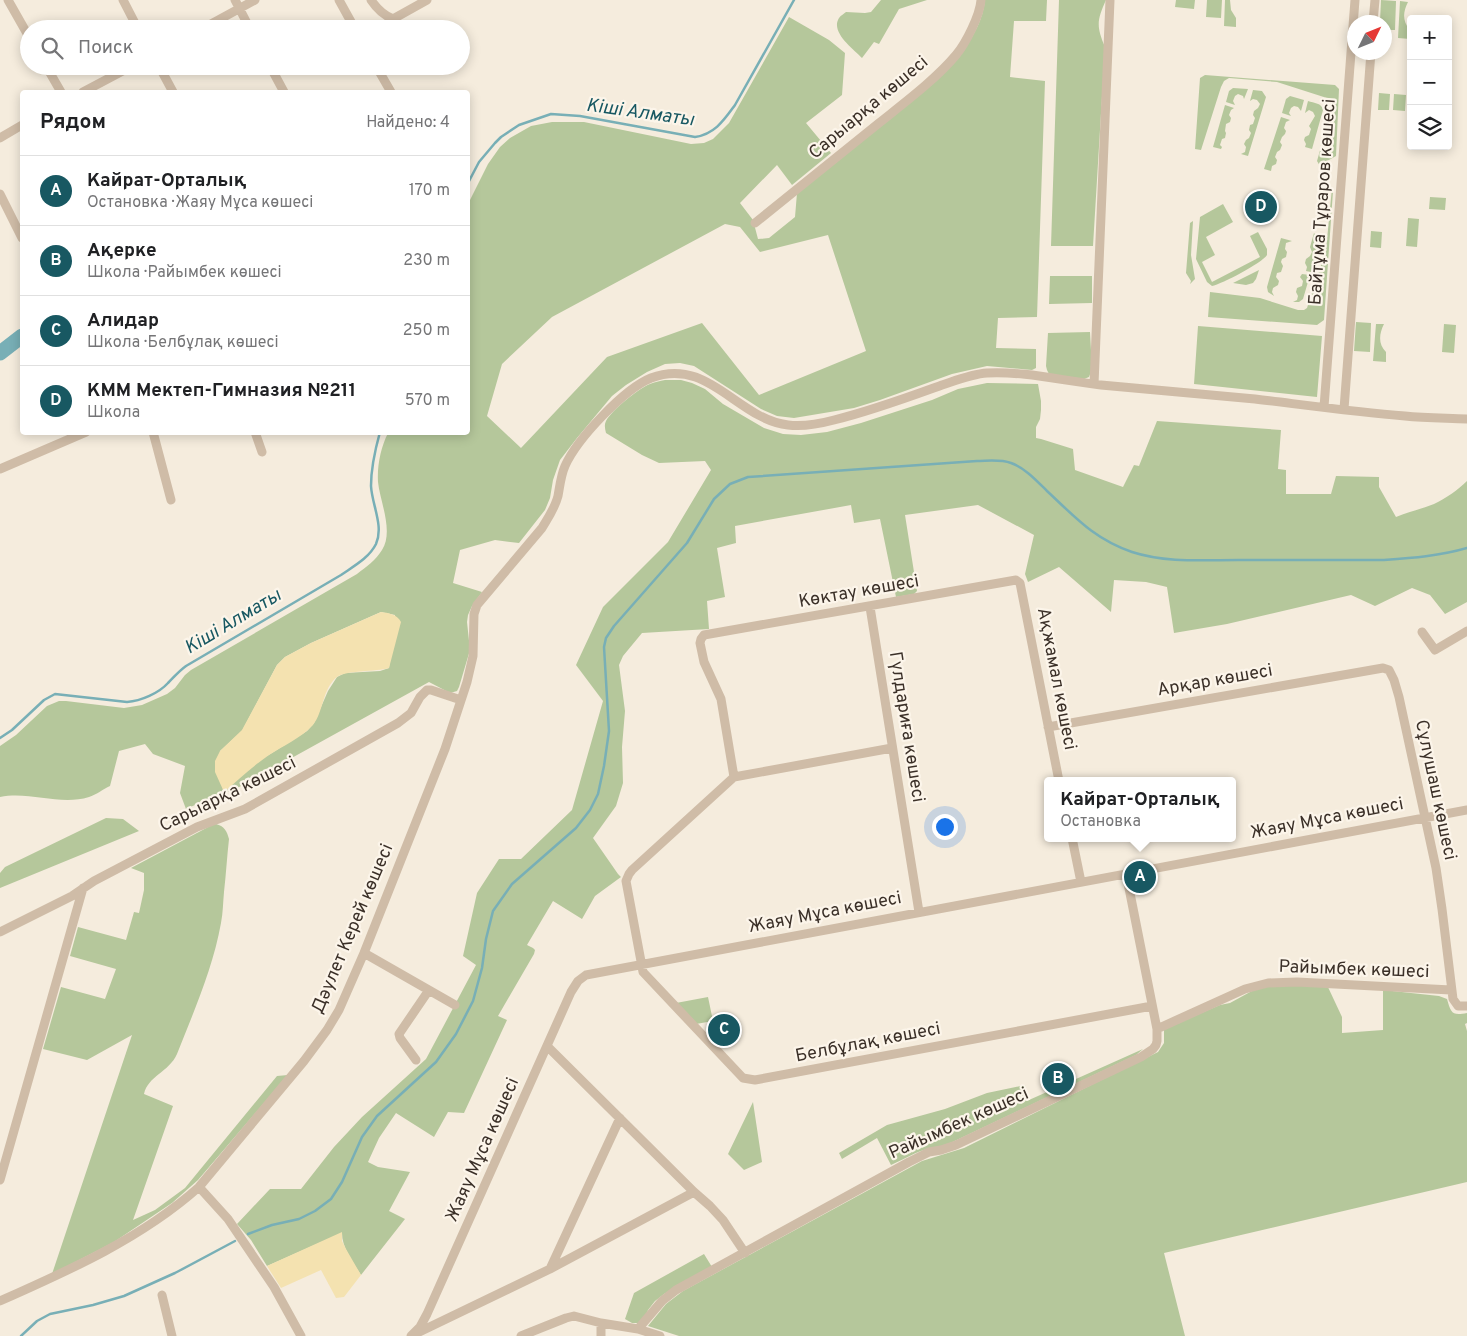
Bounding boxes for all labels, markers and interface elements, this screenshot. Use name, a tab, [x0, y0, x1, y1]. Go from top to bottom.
north arrow	[1347, 15, 1392, 60]
map controls	[1407, 15, 1452, 150]
button: +	[1407, 15, 1452, 60]
search box	[20, 20, 470, 75]
icon: search	[38, 34, 66, 62]
text: Поиск	[78, 36, 134, 60]
street label: Сарыарқа көшесі	[804, 51, 934, 165]
button: −	[1407, 60, 1452, 105]
water label: Кіші Алматы	[584, 94, 696, 133]
street label: Байтұма Тұраров көшесі	[1304, 98, 1342, 306]
button: layers	[1407, 105, 1452, 150]
text: Рядом	[40, 109, 106, 136]
text: Найдено: 4	[366, 113, 450, 133]
text: Кайрат-Орталық	[87, 169, 247, 193]
text: A	[50, 181, 62, 201]
text: 170 m	[409, 181, 450, 201]
pin: D	[1245, 188, 1277, 226]
text: Остановка · Жаяу Мұса көшесі	[87, 193, 313, 213]
text: Ақерке	[87, 239, 157, 263]
text: B	[50, 251, 62, 271]
text: 230 m	[403, 251, 450, 271]
text: Школа · Райымбек көшесі	[87, 263, 282, 283]
text: Алидар	[87, 309, 159, 333]
text: C	[51, 321, 61, 341]
text: 250 m	[403, 321, 450, 341]
text: Школа · Белбұлақ көшесі	[87, 333, 279, 353]
text: КММ Мектеп-Гимназия №211	[87, 379, 356, 403]
text: D	[50, 391, 62, 411]
text: 570 m	[405, 391, 450, 411]
text: Школа	[87, 403, 140, 423]
street label: Көктау көшесі	[797, 570, 921, 614]
water label: Кіші Алматы	[180, 583, 286, 660]
street label: Ақжамал көшесі	[1031, 606, 1081, 752]
street label: Гүлдариға көшесі	[883, 650, 929, 804]
street label: Арқар көшесі	[1156, 660, 1274, 702]
street label: Сұлушаш көшесі	[1409, 718, 1461, 862]
street label: Сарыарқа көшесі	[156, 752, 300, 838]
popup	[1044, 777, 1236, 842]
text: Кайрат-Орталық	[1060, 788, 1220, 812]
street label: Жаяу Мұса көшесі	[1248, 793, 1406, 845]
text: Остановка	[1060, 812, 1141, 832]
your location	[932, 814, 958, 840]
street label: Дәулет Керей көшесі	[307, 841, 399, 1017]
pin: A	[1124, 858, 1156, 896]
street label: Жаяу Мұса көшесі	[746, 887, 904, 939]
street label: Райымбек көшесі	[1278, 956, 1430, 984]
pin: C	[708, 1011, 740, 1049]
street label: Белбұлақ көшесі	[793, 1018, 943, 1068]
pin: B	[1042, 1060, 1074, 1098]
street label: Жаяу Мұса көшесі	[441, 1074, 525, 1226]
street label: Райымбек көшесі	[885, 1083, 1033, 1165]

